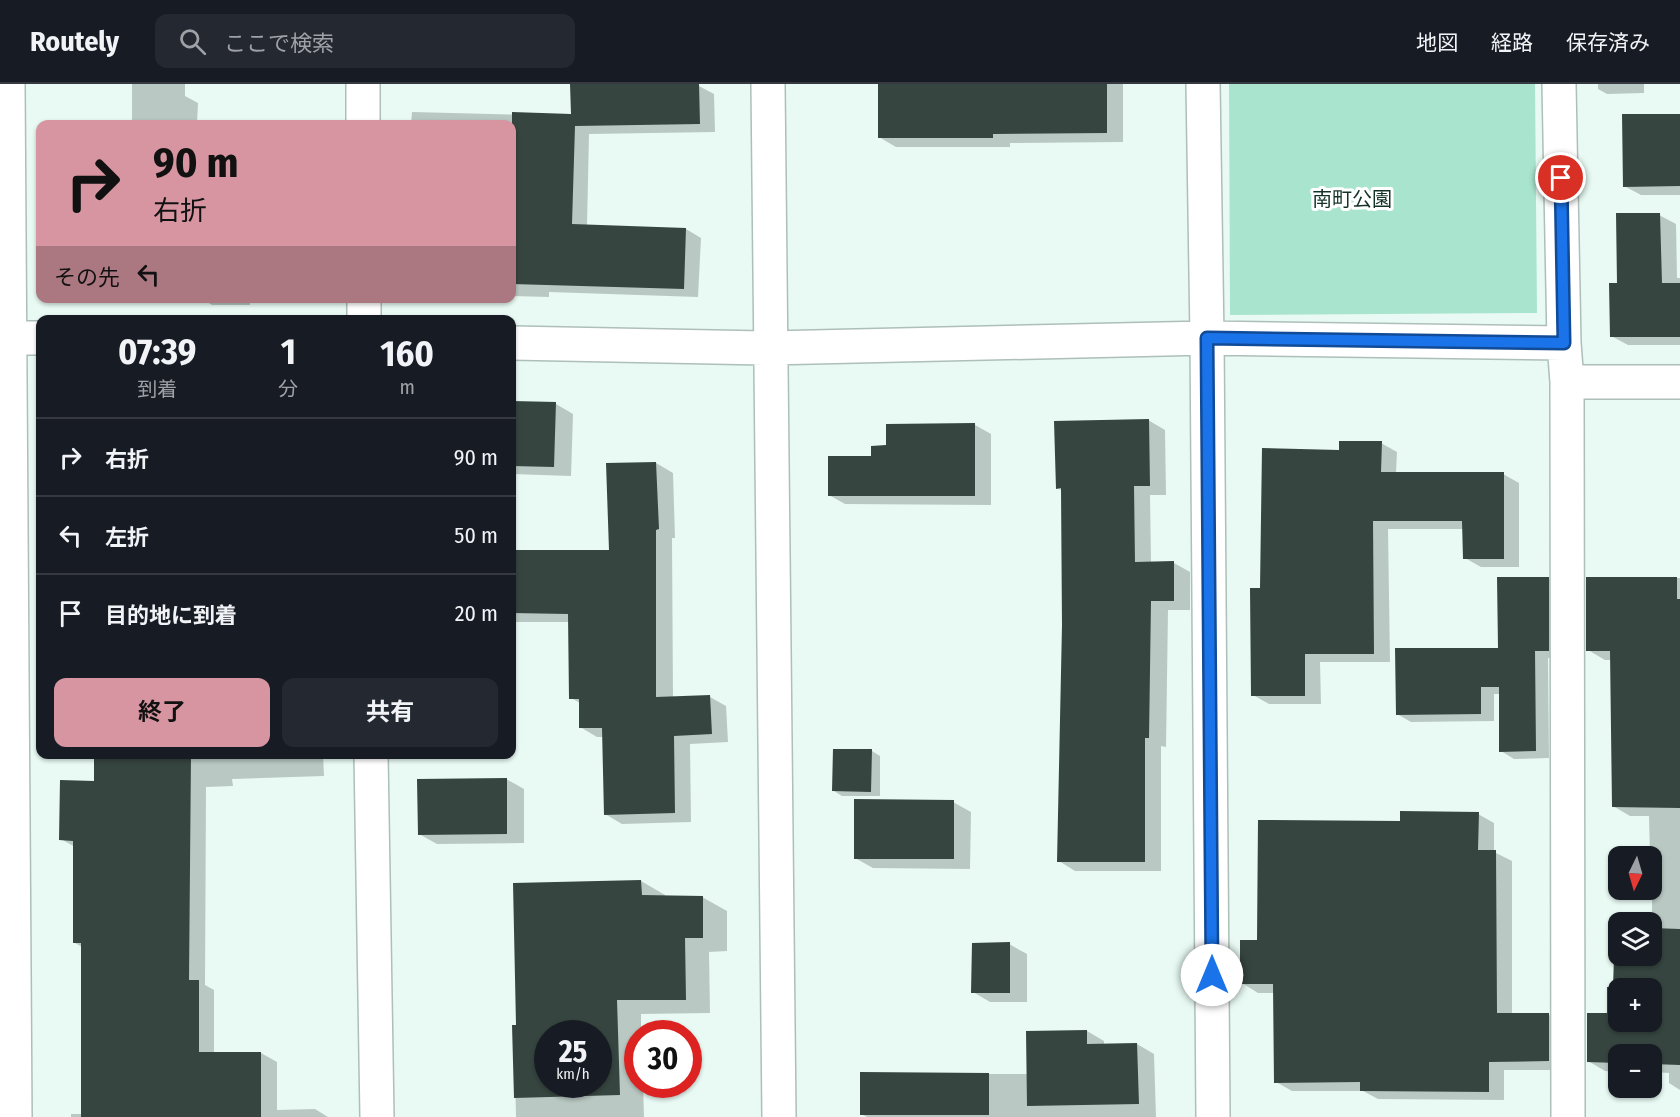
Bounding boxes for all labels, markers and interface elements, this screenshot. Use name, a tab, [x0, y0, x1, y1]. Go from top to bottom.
search box	[155, 14, 575, 68]
text: Routely	[30, 25, 119, 58]
icon: search	[176, 25, 209, 58]
text: ここで検索	[224, 30, 334, 57]
text: 地図	[1416, 30, 1458, 56]
text: 経路	[1491, 30, 1533, 56]
text: 保存済み	[1566, 30, 1650, 56]
text: 90 m	[153, 138, 238, 188]
icon: right	[54, 144, 132, 222]
pin	[1535, 152, 1586, 203]
icon: arrive	[1544, 161, 1577, 194]
park label: 南町公園	[1312, 187, 1392, 211]
text: 右折	[153, 195, 207, 227]
icon: left	[132, 258, 165, 291]
text: その先	[54, 264, 120, 291]
text: 07:39	[118, 330, 196, 374]
text: 1	[281, 330, 296, 374]
text: 160	[380, 332, 434, 376]
text: m	[399, 375, 415, 399]
text: 到着	[137, 377, 177, 401]
text: 分	[278, 377, 298, 401]
icon: right	[54, 441, 87, 474]
text: 90 m	[454, 444, 498, 471]
text: 右折	[105, 446, 149, 473]
icon: left	[54, 519, 87, 552]
text: 50 m	[454, 522, 498, 549]
text: 左折	[105, 524, 149, 551]
icon: arrive	[54, 597, 87, 630]
text: 20 m	[455, 600, 498, 627]
text: 目的地に到着	[105, 602, 237, 629]
button: 終了	[54, 678, 270, 747]
button: 共有	[282, 678, 498, 747]
north arrow	[1608, 846, 1662, 900]
map controls	[1608, 846, 1662, 1098]
button: layers	[1608, 912, 1662, 966]
position arrow	[1180, 943, 1244, 1007]
button: +	[1608, 978, 1662, 1032]
speed limit sign: 30	[624, 1020, 702, 1098]
text: 25	[559, 1034, 587, 1070]
button: −	[1608, 1044, 1662, 1098]
text: km/h	[556, 1065, 590, 1083]

